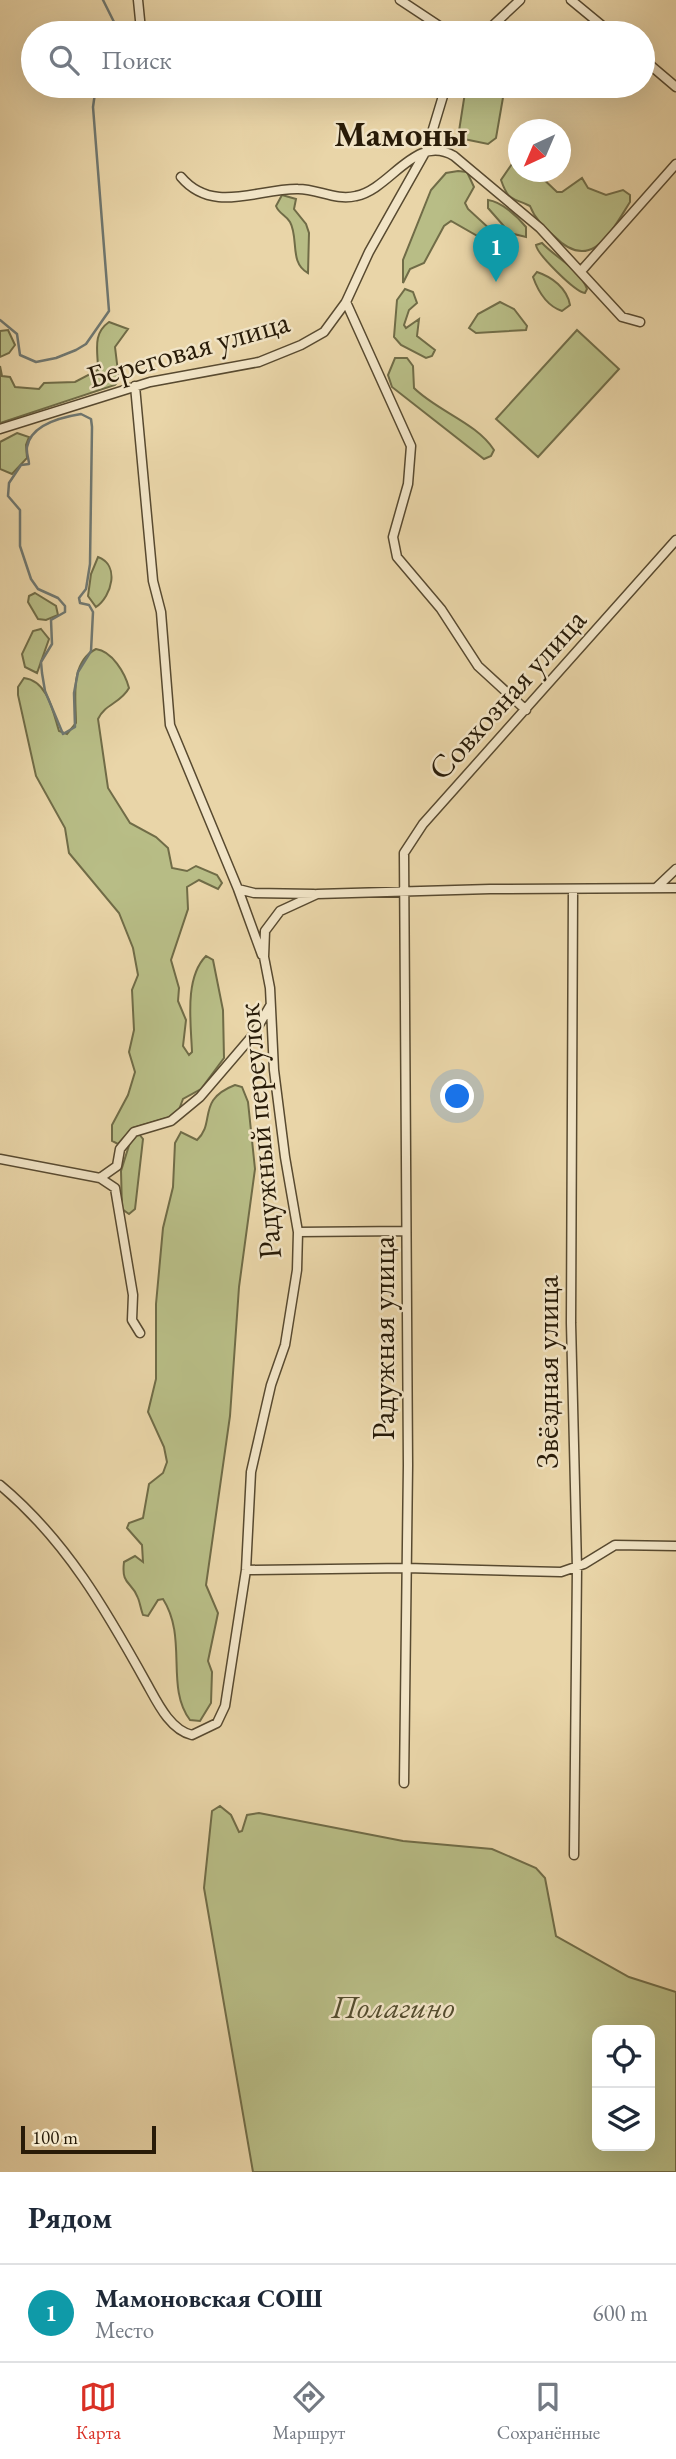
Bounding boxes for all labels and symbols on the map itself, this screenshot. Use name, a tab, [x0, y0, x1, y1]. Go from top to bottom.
district label: Мамоны	[334, 111, 468, 156]
north arrow	[508, 119, 571, 182]
pin: 1	[473, 224, 519, 282]
street label: Береговая улица	[82, 300, 295, 398]
street label: Совхозная улица	[419, 599, 595, 789]
street label: Радужный переулок	[227, 1001, 291, 1261]
your location	[440, 1079, 474, 1113]
street label: Радужная улица	[362, 1235, 404, 1440]
street label: Звёздная улица	[526, 1275, 568, 1469]
park label: Полагино	[330, 1986, 455, 2028]
scale bar	[21, 2123, 156, 2155]

